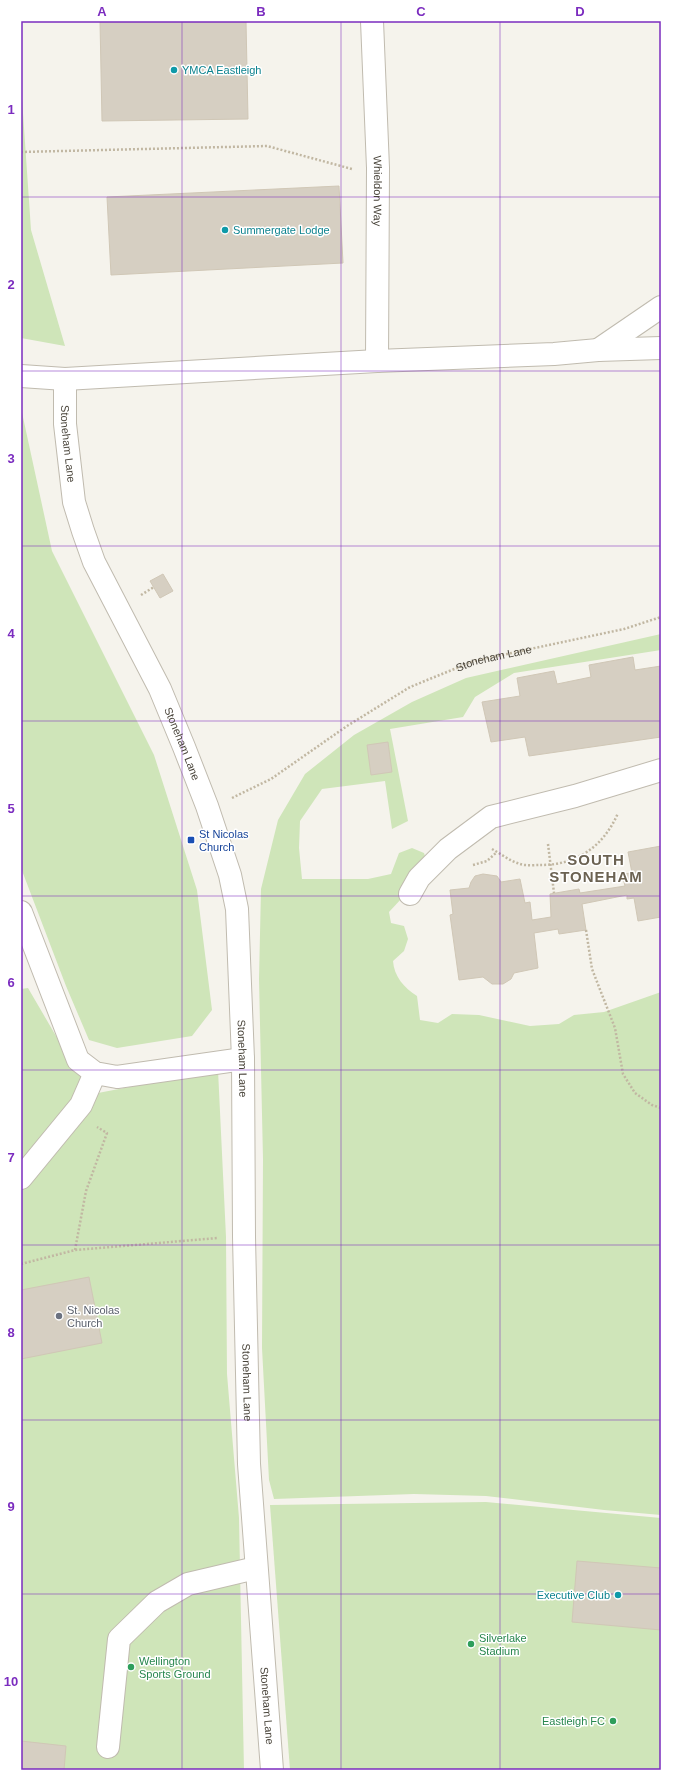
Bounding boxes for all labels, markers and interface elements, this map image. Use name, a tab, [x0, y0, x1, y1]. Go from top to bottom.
text: A	[97, 4, 107, 19]
text: B	[256, 4, 266, 19]
text: C	[416, 4, 426, 19]
text: D	[575, 4, 585, 19]
place label: YMCA Eastleigh	[182, 64, 261, 76]
marker: YMCA Eastleigh	[169, 65, 179, 75]
text: 1	[7, 102, 15, 117]
street label: Whieldon Way	[371, 155, 384, 227]
place label: Summergate Lodge	[233, 224, 330, 236]
marker: Summergate Lodge	[220, 225, 230, 235]
text: 2	[7, 277, 15, 292]
street label: Stoneham Lane	[59, 405, 78, 483]
text: 3	[7, 451, 15, 466]
text: 4	[7, 626, 15, 641]
street label: Stoneham Lane	[454, 643, 533, 674]
street label: Stoneham Lane	[162, 705, 202, 782]
text: 5	[7, 801, 15, 816]
place label: St Nicolas Church	[199, 828, 249, 853]
marker: St Nicolas Church	[186, 835, 196, 845]
district label: SOUTH STONEHAM	[549, 851, 643, 885]
text: 6	[7, 975, 15, 990]
street label: Stoneham Lane	[235, 1019, 249, 1097]
text: 7	[7, 1150, 15, 1165]
place label: St. Nicolas Church	[67, 1304, 120, 1329]
marker: St. Nicolas Church	[54, 1311, 64, 1321]
text: 8	[7, 1325, 15, 1340]
street label: Stoneham Lane	[240, 1343, 254, 1421]
text: 9	[7, 1499, 15, 1514]
place label: Executive Club	[537, 1589, 610, 1601]
marker: Executive Club	[613, 1590, 623, 1600]
place label: Silverlake Stadium	[479, 1632, 527, 1657]
marker: Silverlake Stadium	[466, 1639, 476, 1649]
place label: Wellington Sports Ground	[139, 1655, 211, 1680]
marker: Wellington Sports Ground	[126, 1662, 136, 1672]
street label: Stoneham Lane	[258, 1666, 276, 1745]
text: 10	[4, 1674, 18, 1689]
place label: Eastleigh FC	[542, 1715, 605, 1727]
marker: Eastleigh FC	[608, 1716, 618, 1726]

